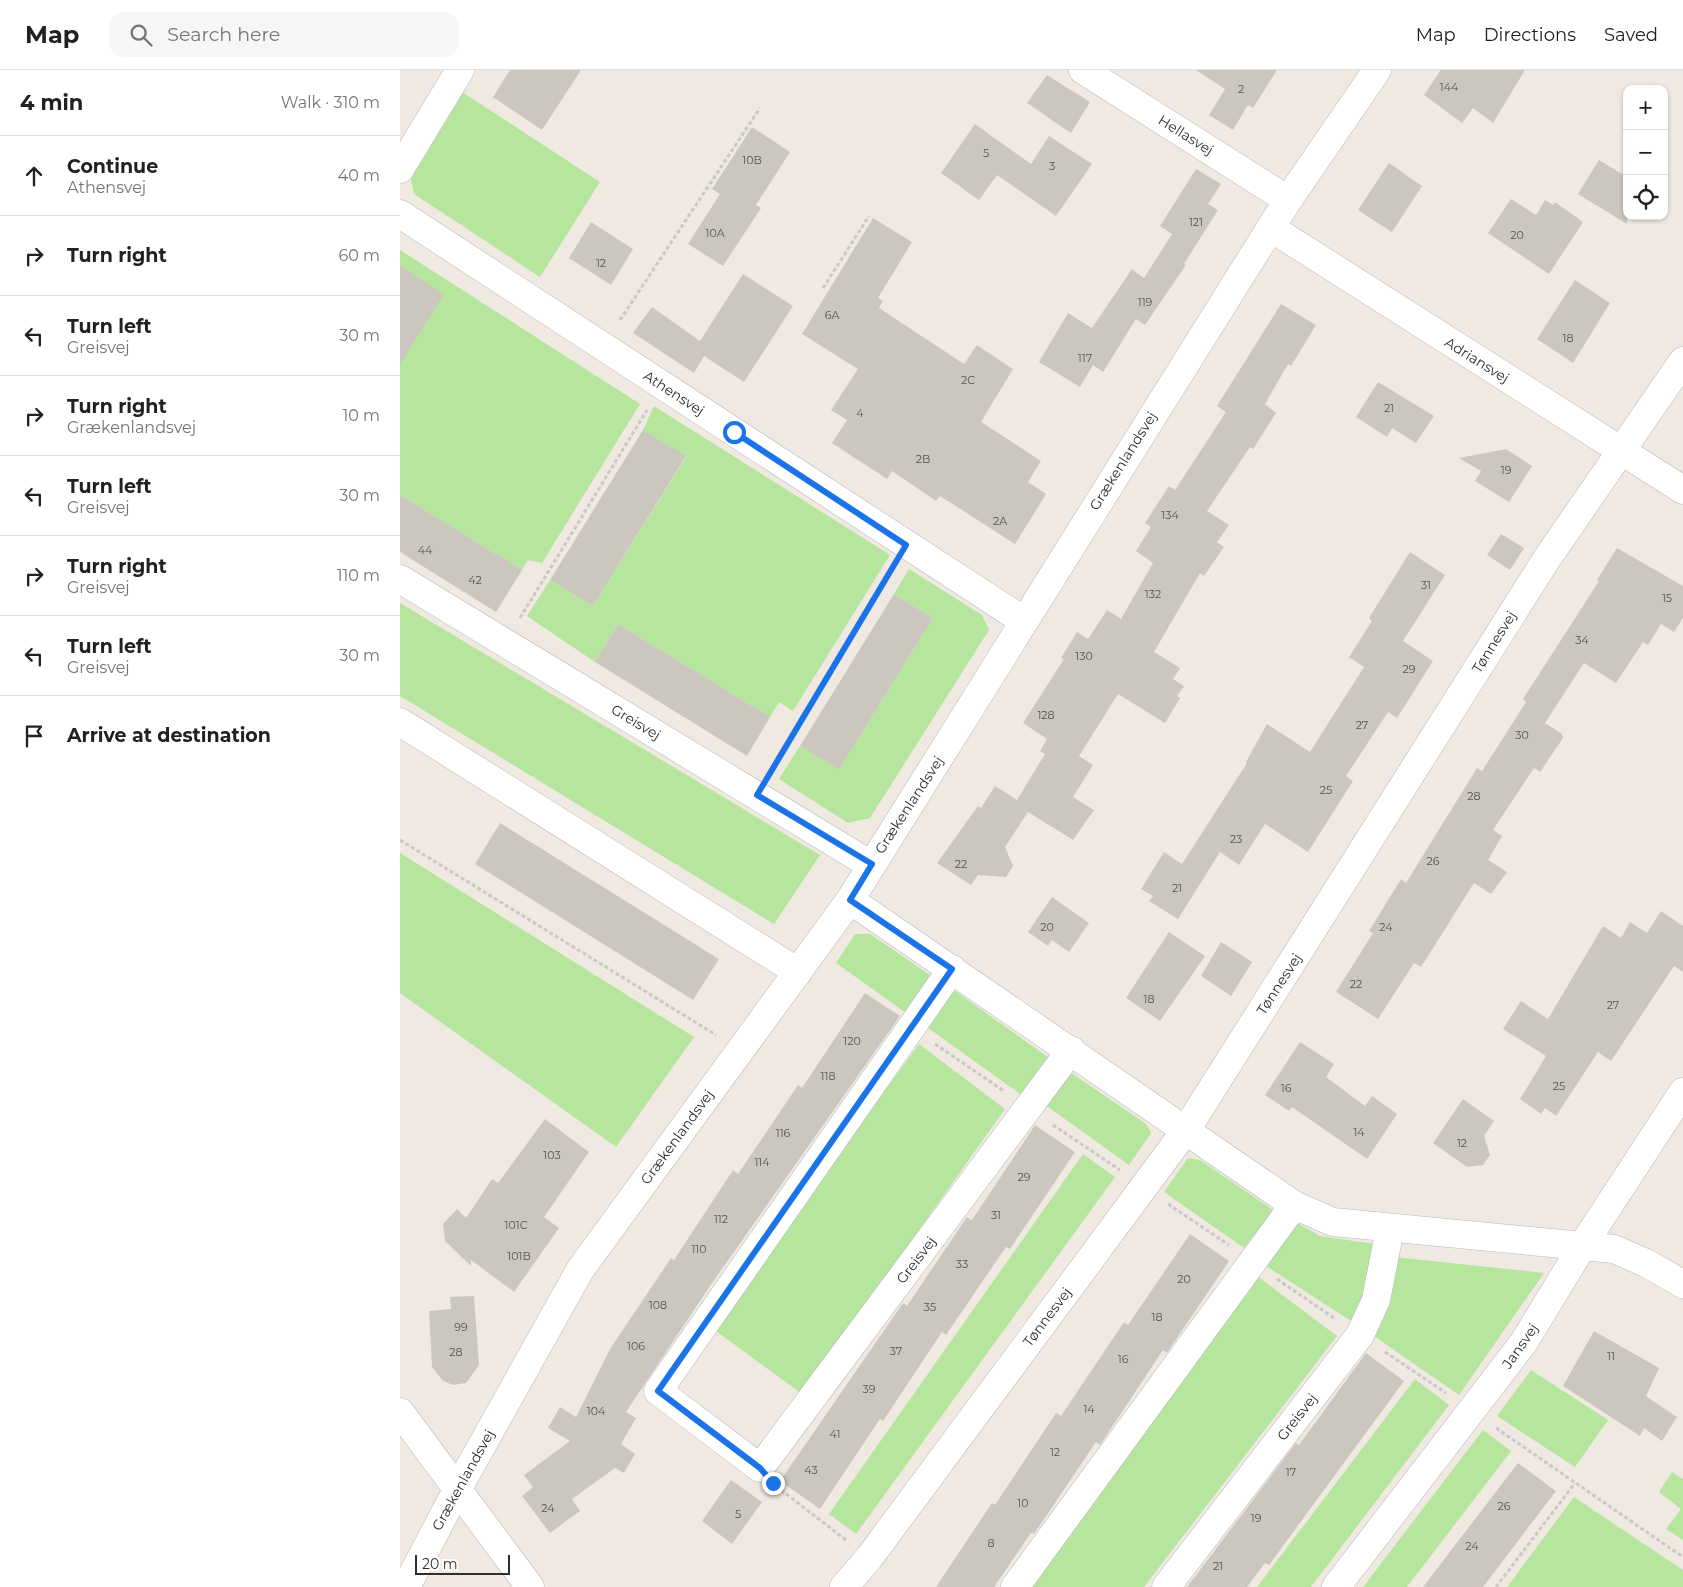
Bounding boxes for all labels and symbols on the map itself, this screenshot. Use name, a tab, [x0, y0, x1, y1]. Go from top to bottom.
house number: 144	[1440, 80, 1459, 94]
house number: 2	[1238, 82, 1244, 96]
street label: Hellasvej	[1155, 111, 1217, 159]
house number: 5	[983, 146, 989, 160]
house number: 10B	[742, 153, 762, 167]
house number: 3	[1049, 159, 1055, 173]
house number: 121	[1189, 215, 1203, 229]
house number: 10A	[705, 226, 725, 240]
house number: 20	[1510, 228, 1524, 242]
house number: 12	[596, 256, 606, 270]
house number: 119	[1138, 295, 1153, 309]
house number: 6A	[825, 308, 839, 322]
house number: 18	[1563, 331, 1574, 345]
street label: Adriansvej	[1441, 333, 1513, 387]
house number: 117	[1078, 351, 1092, 365]
street label: Athensvej	[640, 367, 708, 419]
house number: 2C	[961, 373, 975, 387]
house number: 21	[1384, 401, 1394, 415]
house number: 4	[856, 406, 864, 420]
street label: Grækenlandsvej	[1085, 408, 1161, 514]
route start	[723, 421, 746, 444]
house number: 2B	[916, 452, 930, 466]
house number: 19	[1501, 463, 1512, 477]
house number: 134	[1161, 508, 1179, 522]
house number: 2A	[993, 514, 1007, 528]
house number: 44	[418, 543, 433, 557]
house number: 42	[468, 573, 482, 587]
house number: 31	[1421, 578, 1431, 592]
house number: 132	[1145, 587, 1161, 601]
house number: 15	[1662, 591, 1672, 605]
street label: Tønnesvej	[1468, 608, 1520, 676]
house number: 34	[1575, 633, 1589, 647]
house number: 130	[1075, 649, 1093, 663]
house number: 29	[1403, 662, 1416, 676]
street label: Greisvej	[608, 700, 664, 744]
house number: 128	[1037, 708, 1055, 722]
house number: 27	[1356, 718, 1368, 732]
house number: 30	[1515, 728, 1529, 742]
street label: Grækenlandsvej	[871, 753, 947, 857]
house number: 25	[1320, 783, 1332, 797]
house number: 28	[1467, 789, 1481, 803]
house number: 23	[1230, 832, 1242, 846]
house number: 26	[1427, 854, 1440, 868]
house number: 22	[955, 857, 967, 871]
house number: 21	[1172, 881, 1182, 895]
house number: 20	[1040, 920, 1054, 934]
house number: 24	[1379, 920, 1393, 934]
street label: Tønnesvej	[1252, 950, 1306, 1018]
house number: 22	[1350, 977, 1362, 991]
house number: 18	[1144, 992, 1155, 1006]
house number: 27	[1607, 998, 1619, 1012]
house number: 120	[843, 1034, 861, 1048]
house number: 118	[821, 1069, 835, 1083]
house number: 25	[1553, 1079, 1565, 1093]
house number: 16	[1281, 1081, 1292, 1095]
street label: Grækenlandsvej	[637, 1086, 717, 1188]
house number: 14	[1353, 1125, 1365, 1139]
house number: 116	[776, 1126, 791, 1140]
house number: 12	[1457, 1136, 1467, 1150]
house number: 103	[543, 1148, 561, 1162]
house number: 114	[754, 1155, 770, 1169]
house number: 29	[1018, 1170, 1031, 1184]
house number: 31	[991, 1208, 1001, 1222]
house number: 112	[714, 1212, 728, 1226]
house number: 101C	[504, 1218, 528, 1232]
street label: Greisvej	[892, 1233, 940, 1287]
house number: 110	[691, 1242, 707, 1256]
house number: 101B	[507, 1249, 531, 1263]
house number: 33	[956, 1257, 968, 1271]
house number: 20	[1177, 1272, 1191, 1286]
street label: Tønnesvej	[1019, 1284, 1075, 1350]
house number: 108	[649, 1298, 667, 1312]
house number: 35	[924, 1300, 936, 1314]
house number: 18	[1152, 1310, 1163, 1324]
house number: 99	[454, 1320, 468, 1334]
street label: Jansvej	[1497, 1320, 1542, 1373]
house number: 106	[627, 1339, 645, 1353]
house number: 37	[890, 1344, 902, 1358]
house number: 28	[449, 1345, 463, 1359]
house number: 11	[1607, 1349, 1615, 1363]
house number: 16	[1118, 1352, 1129, 1366]
house number: 39	[863, 1382, 876, 1396]
street label: Greisvej	[1273, 1390, 1321, 1444]
house number: 14	[1083, 1402, 1095, 1416]
house number: 104	[587, 1404, 606, 1418]
street label: Grækenlandsvej	[428, 1426, 498, 1534]
house number: 41	[830, 1427, 840, 1441]
house number: 12	[1050, 1445, 1060, 1459]
house number: 43	[804, 1463, 818, 1477]
house number: 17	[1286, 1465, 1296, 1479]
route end	[762, 1472, 785, 1495]
house number: 10	[1017, 1496, 1029, 1510]
house number: 26	[1498, 1499, 1511, 1513]
house number: 24	[541, 1501, 555, 1515]
house number: 5	[735, 1507, 741, 1521]
house number: 19	[1251, 1511, 1262, 1525]
house number: 8	[987, 1536, 995, 1550]
house number: 24	[1465, 1539, 1479, 1553]
scale bar	[415, 1552, 510, 1575]
house number: 21	[1213, 1559, 1223, 1573]

